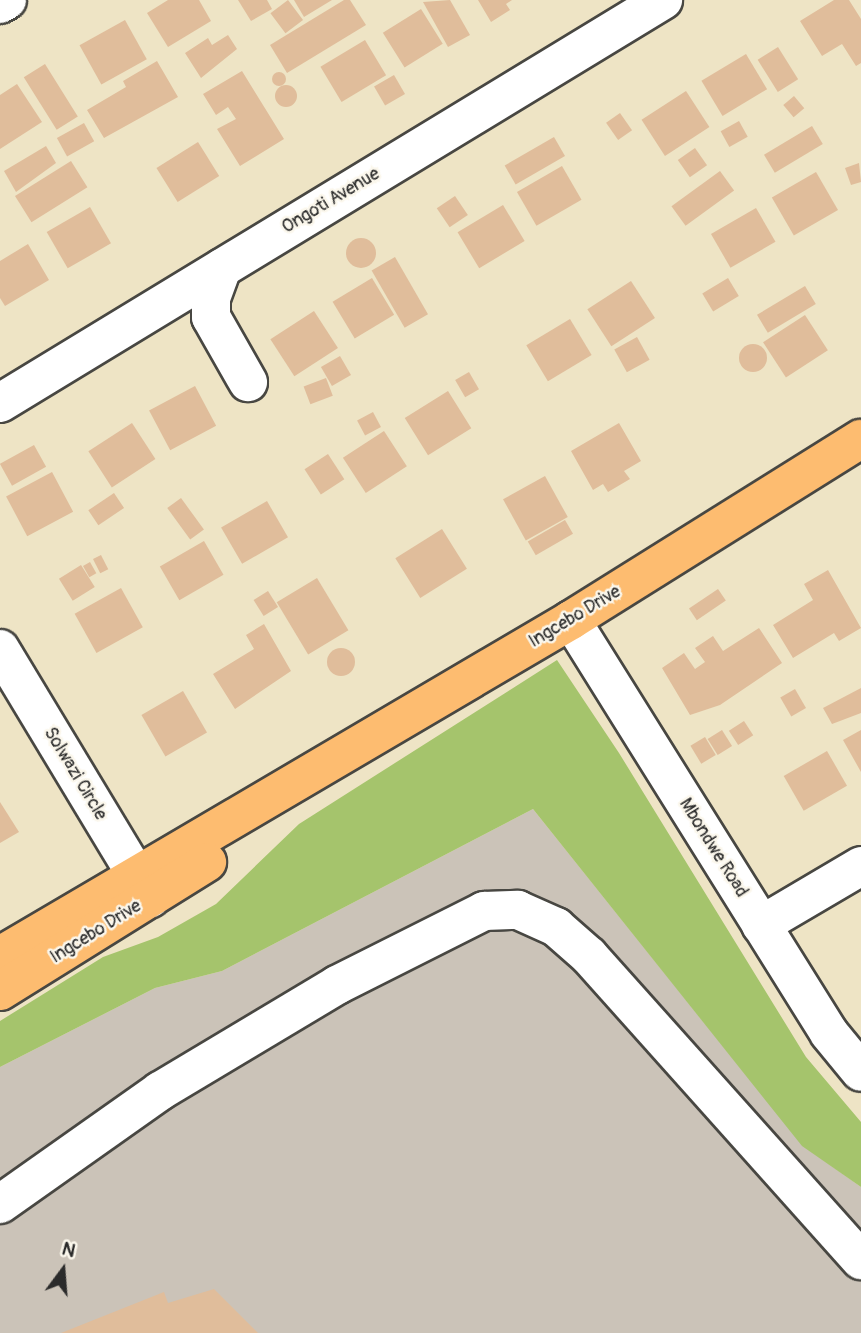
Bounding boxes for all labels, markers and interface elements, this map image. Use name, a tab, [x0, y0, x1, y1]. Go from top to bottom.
street label: Ongoti Avenue	[278, 163, 384, 239]
street label: Ingcebo Drive	[525, 581, 625, 653]
street label: Solwazi Circle	[39, 724, 111, 824]
street label: Mbondwe Road	[674, 795, 752, 901]
street label: Ingcebo Drive	[47, 896, 145, 968]
north arrow	[28, 1235, 98, 1305]
text: N	[59, 1237, 78, 1263]

